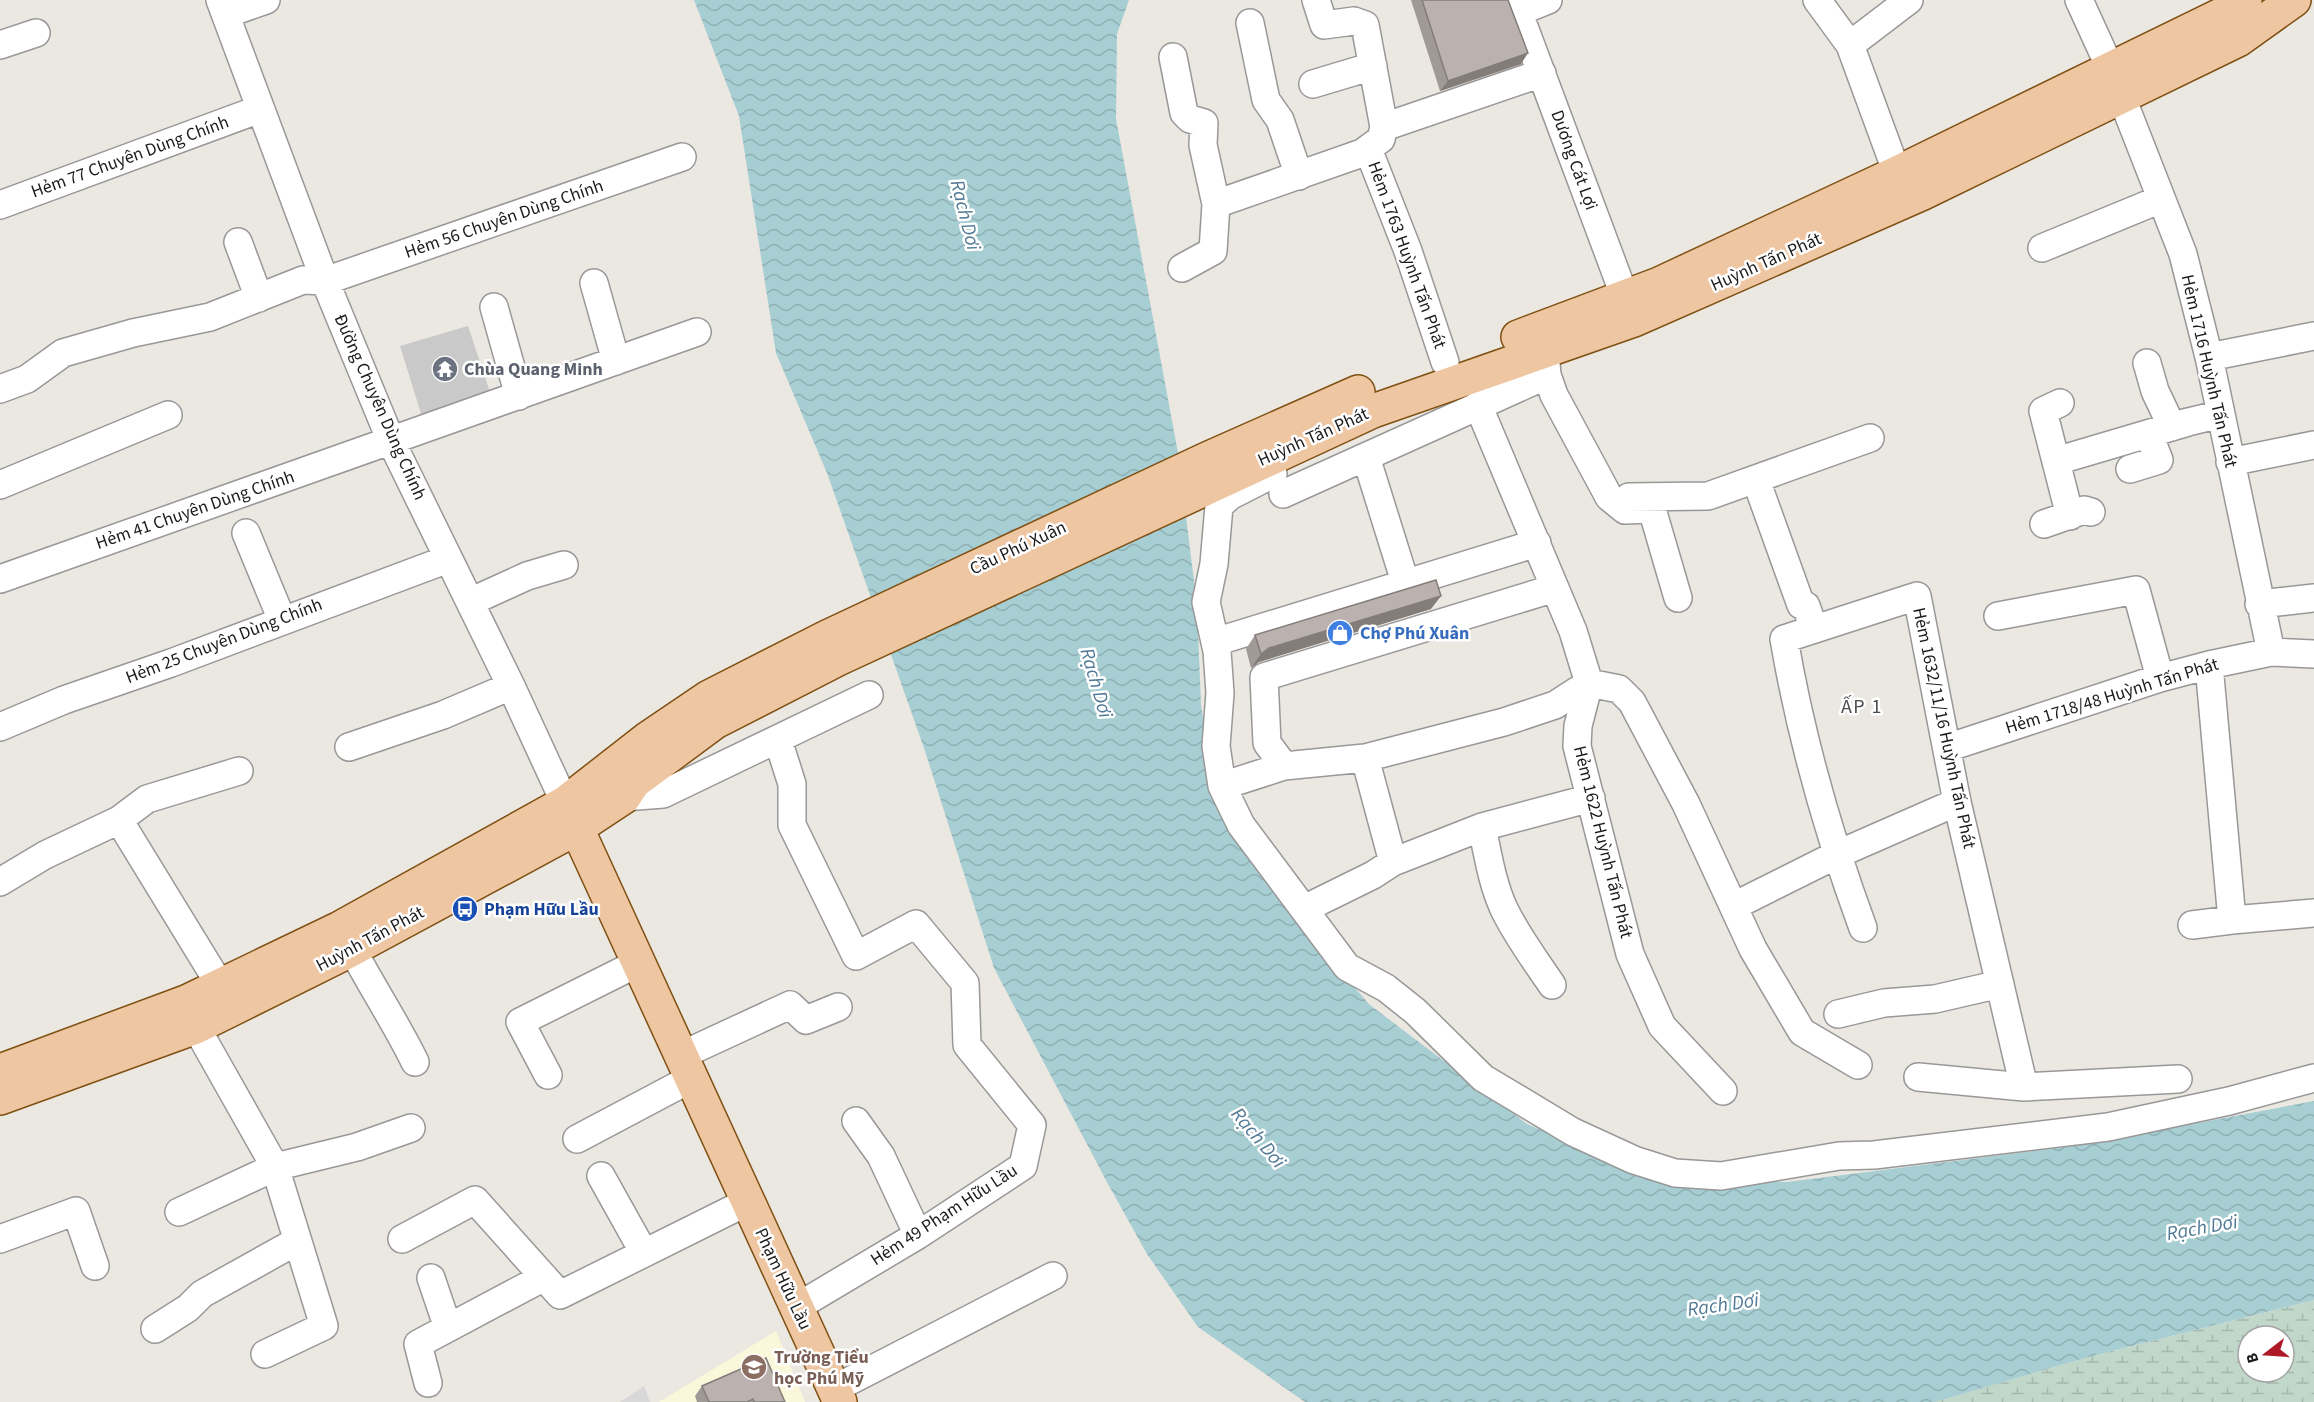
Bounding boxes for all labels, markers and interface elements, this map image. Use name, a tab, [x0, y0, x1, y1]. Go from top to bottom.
street label: Dương Cát Lợi	[1544, 107, 1604, 213]
street label: Hẻm 77 Chuyên Dùng Chính	[28, 110, 232, 204]
street label: Hẻm 1763 Huỳnh Tấn Phát	[1361, 158, 1453, 352]
street label: Hẻm 56 Chuyên Dùng Chính	[401, 173, 607, 265]
water label: Rạch Dơi	[943, 177, 987, 253]
street label: Huỳnh Tấn Phát	[1707, 226, 1825, 298]
street label: Hẻm 1716 Huỳnh Tấn Phát	[2175, 272, 2243, 470]
street label: Đường Chuyên Dùng Chính	[328, 310, 432, 504]
temple icon: Chùa Quang Minh	[430, 354, 460, 384]
place label: Chùa Quang Minh	[464, 357, 603, 382]
street label: Huỳnh Tấn Phát	[1254, 401, 1372, 473]
street label: Hẻm 41 Chuyên Dùng Chính	[92, 464, 298, 556]
street label: Cầu Phú Xuân	[966, 515, 1070, 581]
street label: Hẻm 25 Chuyên Dùng Chính	[122, 592, 326, 690]
street label: Hẻm 1632/11/16 Huỳnh Tấn Phát	[1906, 605, 1982, 851]
shop icon: Chợ Phú Xuân	[1325, 618, 1355, 648]
place label: Chợ Phú Xuân	[1360, 621, 1469, 646]
water label: Rạch Dơi	[1073, 645, 1119, 722]
street label: Hẻm 1718/48 Huỳnh Tấn Phát	[2002, 652, 2222, 740]
district label: ẤP 1	[1841, 693, 1883, 721]
street label: Hẻm 1622 Huỳnh Tấn Phát	[1567, 743, 1639, 941]
bus stop icon: Phạm Hữu Lầu	[450, 894, 480, 924]
place label: Phạm Hữu Lầu	[484, 897, 599, 922]
street label: Huỳnh Tấn Phát	[312, 900, 428, 978]
water label: Rạch Dơi	[1224, 1102, 1292, 1175]
street label: Hẻm 49 Phạm Hữu Lầu	[866, 1158, 1022, 1272]
water label: Rạch Dơi	[2164, 1208, 2240, 1248]
street label: Phạm Hữu Lầu	[748, 1224, 818, 1334]
water label: Rạch Dơi	[1686, 1286, 1761, 1324]
north arrow	[2236, 1324, 2296, 1384]
place label: Trường Tiểu học Phú Mỹ	[774, 1345, 869, 1391]
text: B	[2241, 1350, 2265, 1366]
school or university icon: Trường Tiểu học Phú Mỹ	[739, 1352, 769, 1382]

